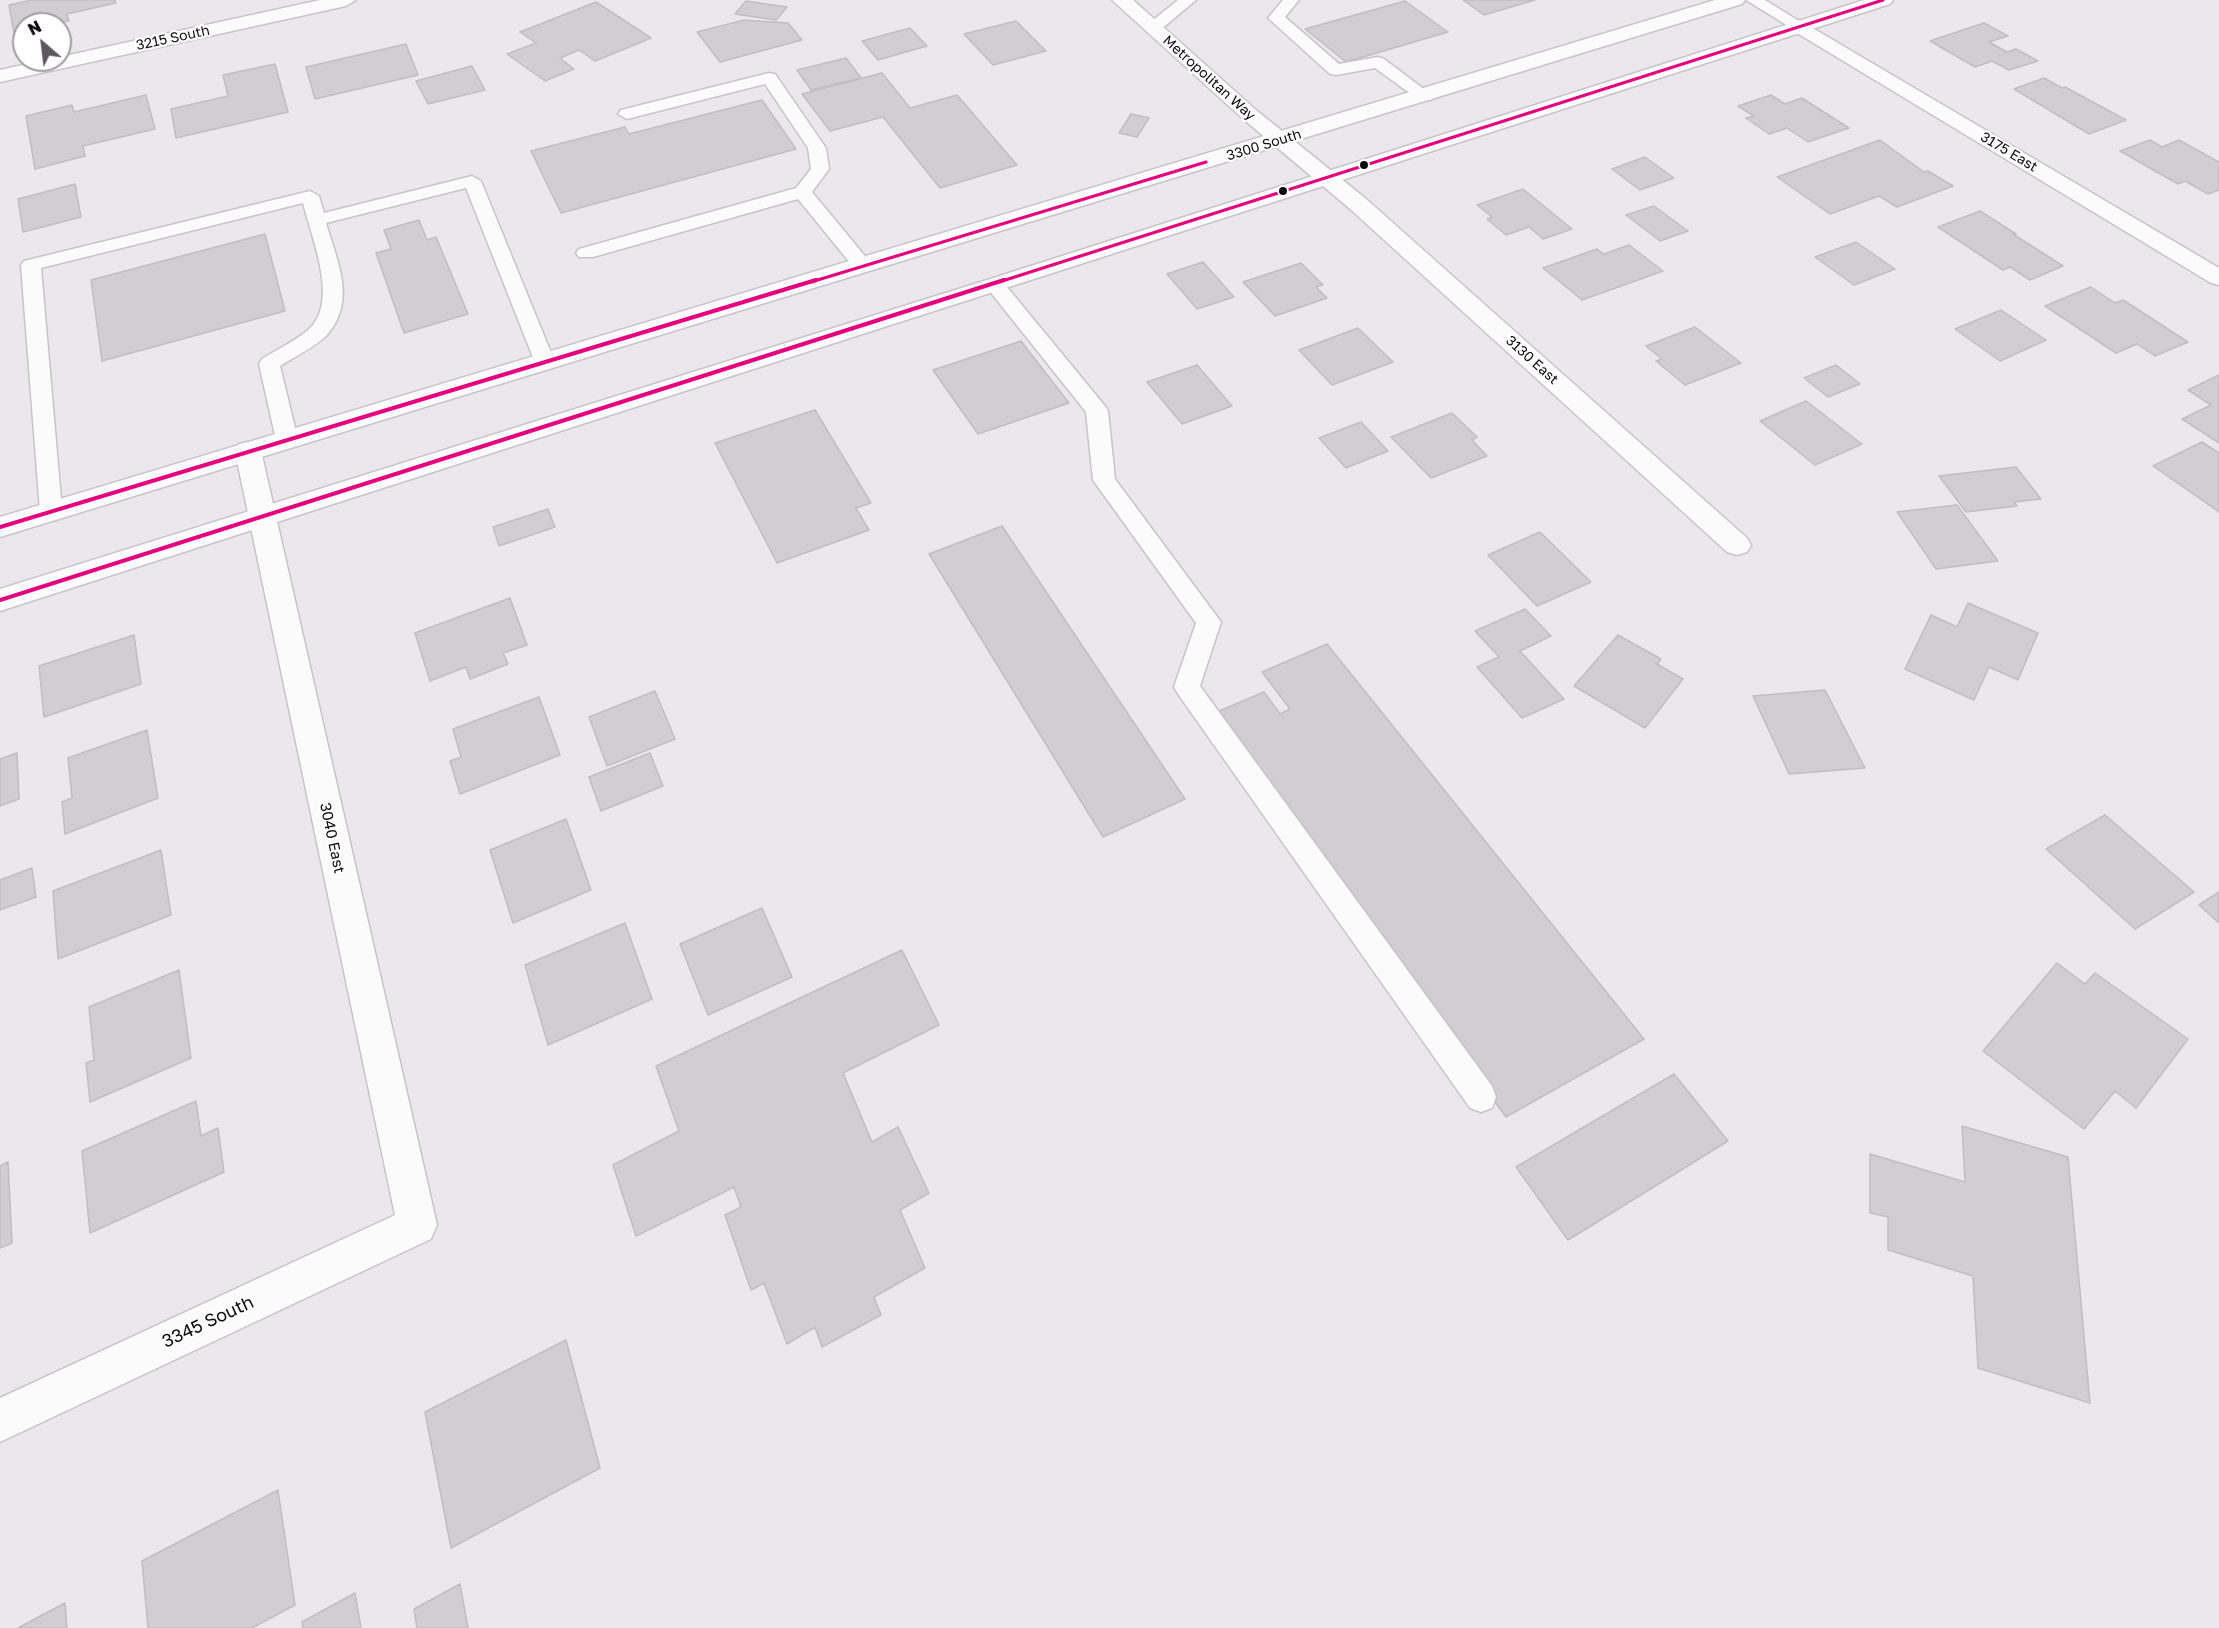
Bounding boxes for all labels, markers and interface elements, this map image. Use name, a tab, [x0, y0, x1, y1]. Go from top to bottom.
north arrow	[12, 12, 72, 72]
text: N	[24, 16, 45, 40]
street label: 3215 South	[135, 22, 211, 54]
street label: Metropolitan Way	[1159, 32, 1259, 124]
street label: 3300 South	[1225, 126, 1303, 164]
street label: 3175 East	[1978, 128, 2040, 176]
unlabelled marker	[1358, 159, 1370, 171]
unlabelled marker	[1277, 185, 1289, 197]
street label: 3130 East	[1502, 332, 1562, 388]
street label: 3040 East	[316, 801, 348, 875]
street label: 3345 South	[159, 1291, 257, 1353]

